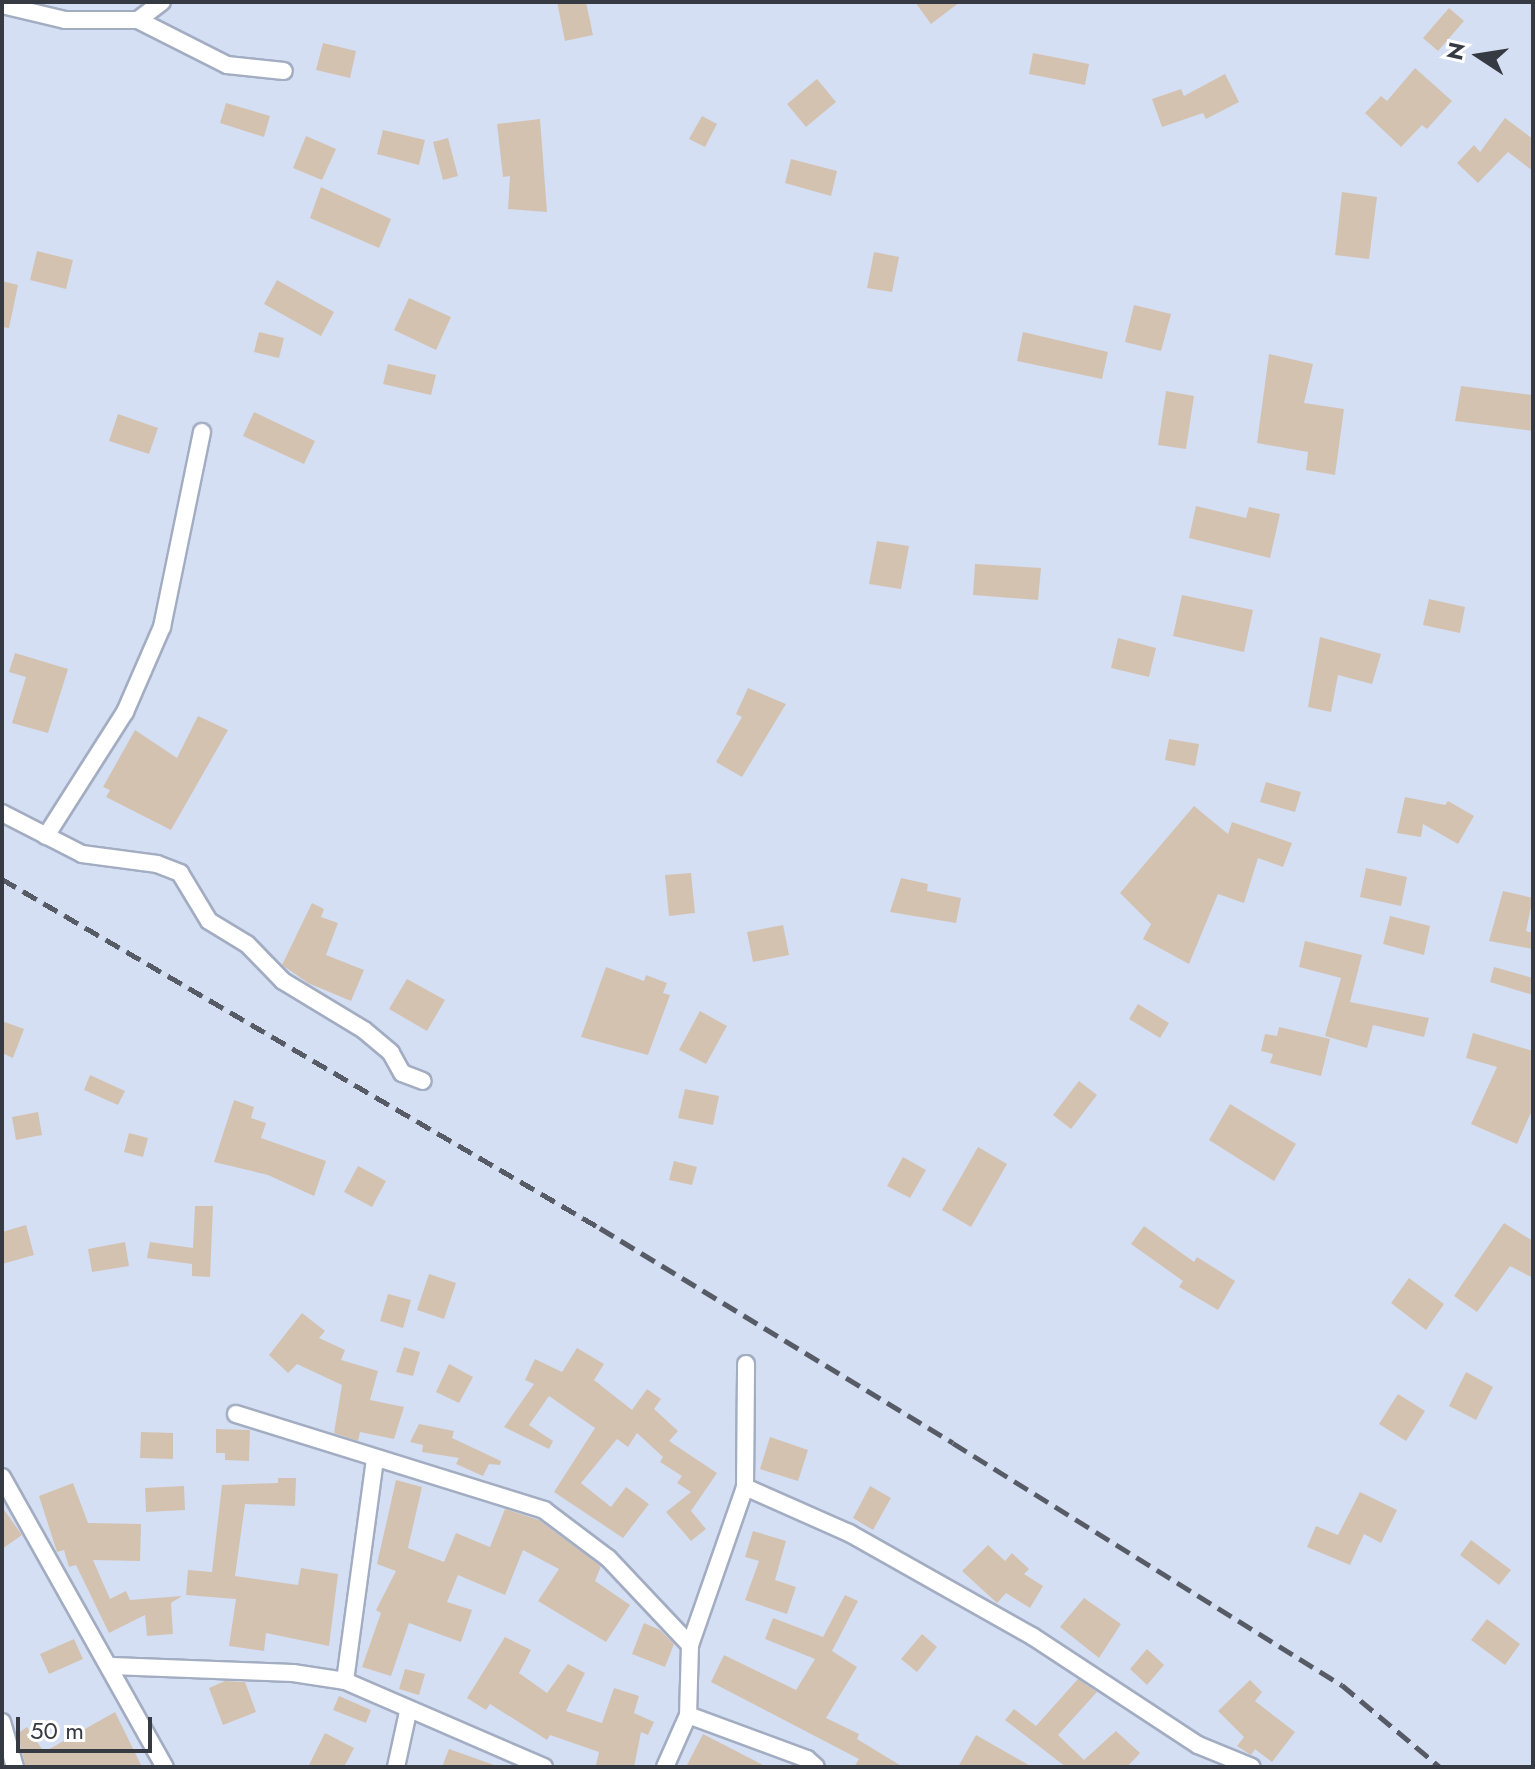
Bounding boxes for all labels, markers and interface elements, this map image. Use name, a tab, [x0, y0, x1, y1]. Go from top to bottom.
north arrow	[1439, 16, 1519, 96]
text: N	[1438, 39, 1473, 63]
scale bar	[20, 1701, 156, 1751]
text: 50 m	[30, 1713, 84, 1748]

